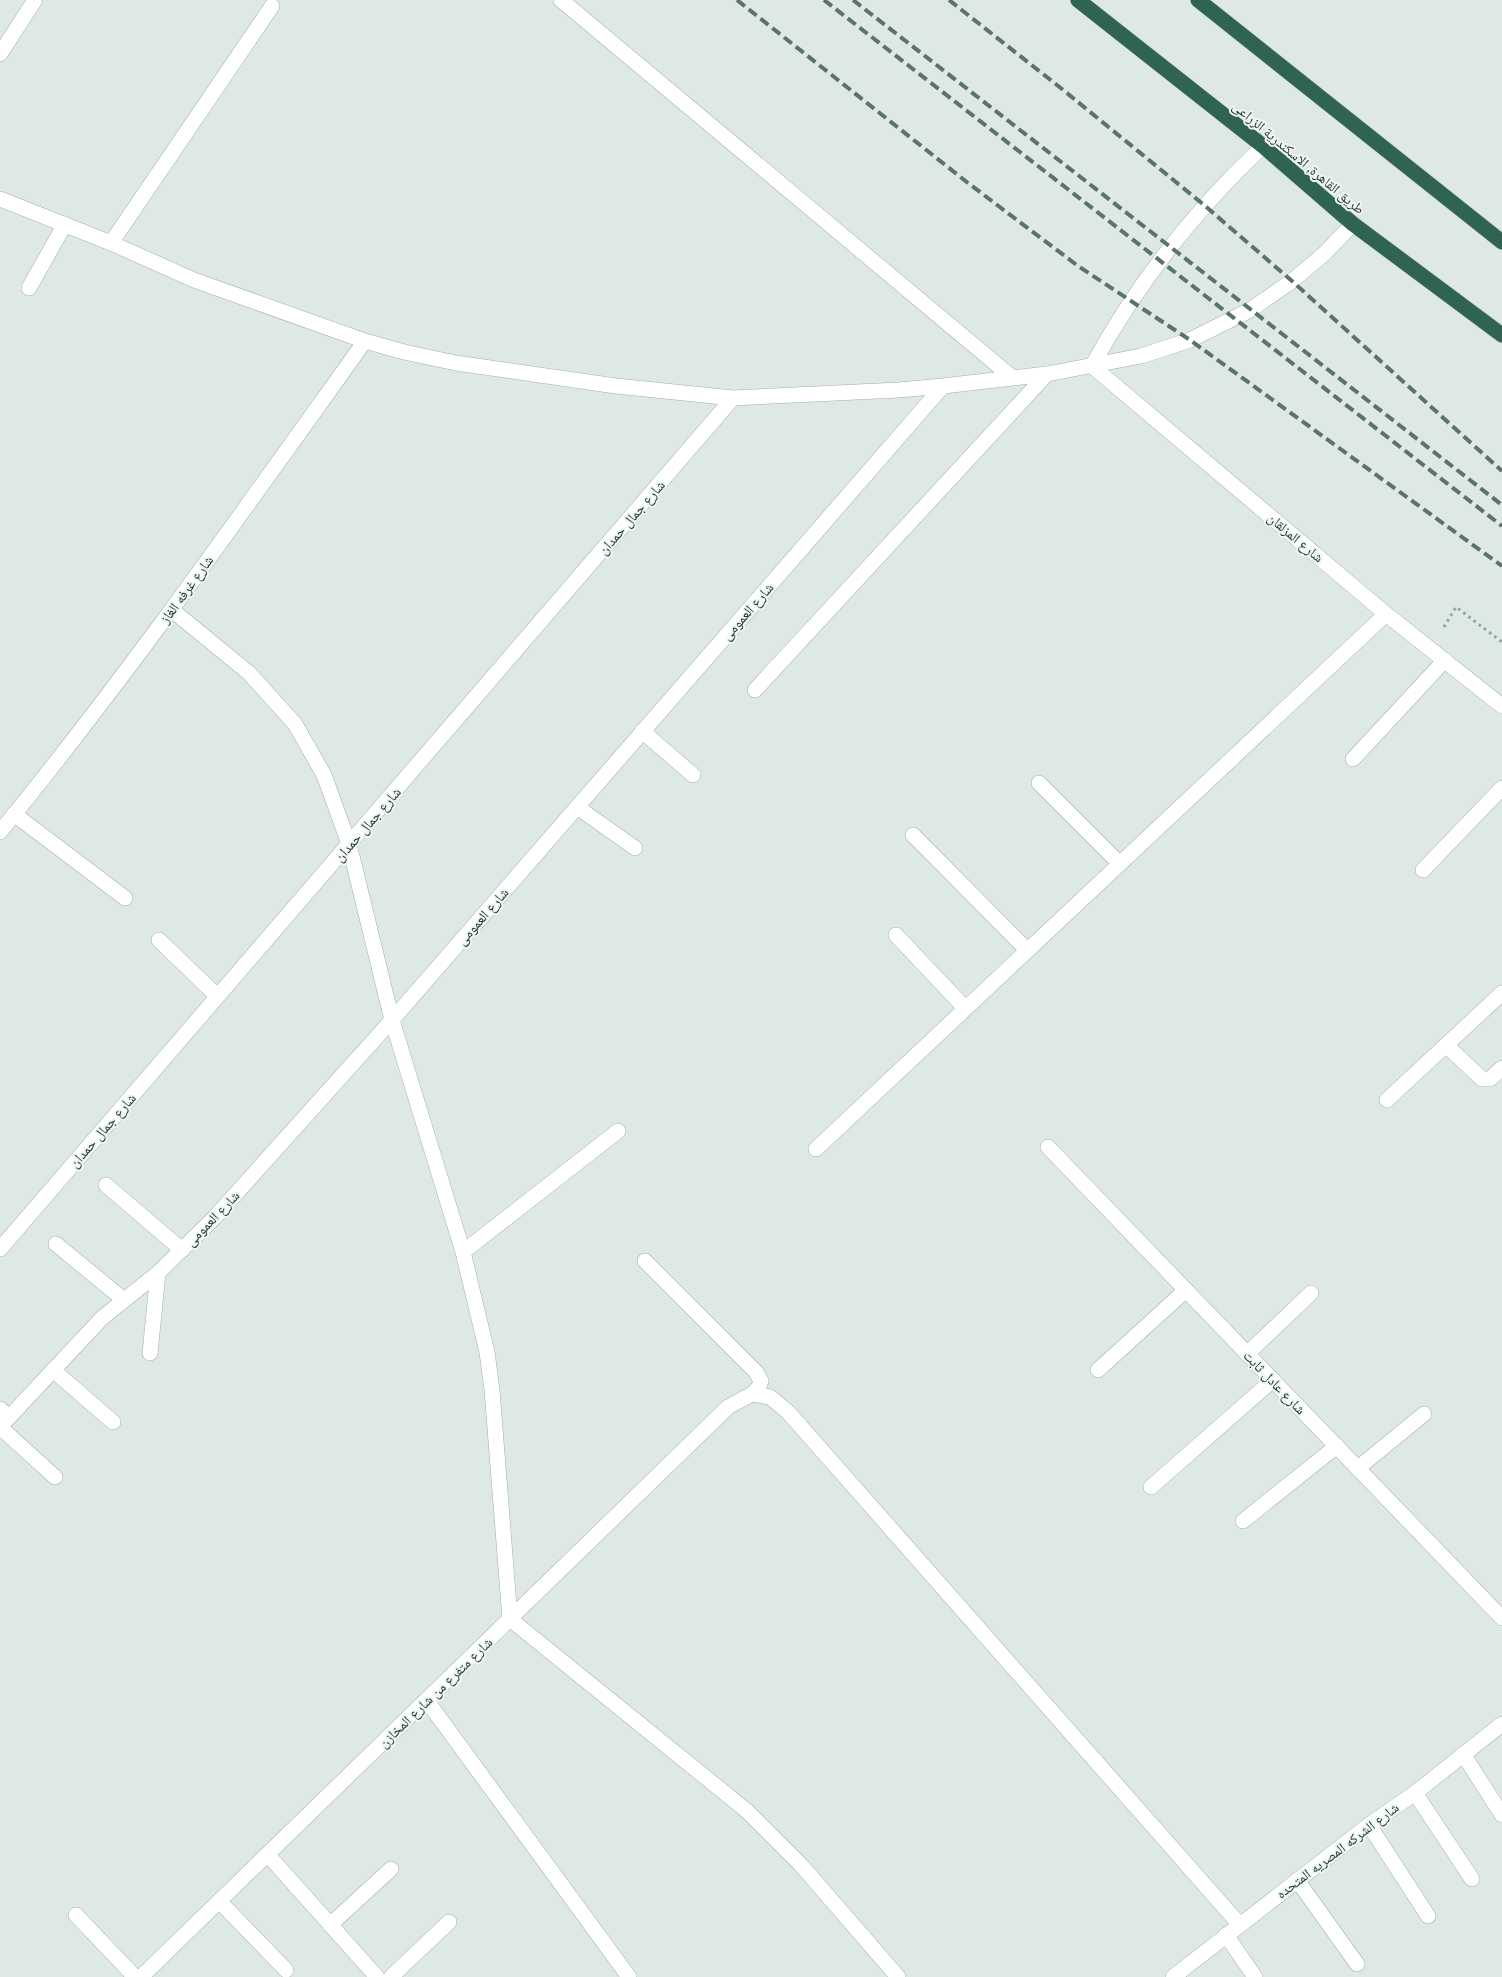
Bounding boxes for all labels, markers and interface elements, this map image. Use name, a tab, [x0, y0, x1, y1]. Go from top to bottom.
street label: طريق القاهرة, الاسكندرية الزراعى	[1228, 97, 1369, 219]
street label: شارع جمال حمدان	[594, 476, 669, 559]
street label: شارع المزلقان	[1263, 509, 1328, 567]
street label: شارع غرفه الغاز	[155, 552, 218, 628]
street label: شارع العمومى	[717, 579, 778, 645]
street label: شارع جمال حمدان	[330, 783, 405, 866]
street label: شارع العمومى	[452, 884, 513, 950]
street label: شارع جمال حمدان	[65, 1089, 140, 1172]
street label: شارع العمومى	[181, 1187, 244, 1251]
street label: شارع عادل ثابت	[1239, 1347, 1310, 1419]
street label: شارع متفرع من شارع المخازن	[375, 1633, 497, 1752]
street label: شارع الشركه المصريه المتحده	[1272, 1798, 1403, 1903]

